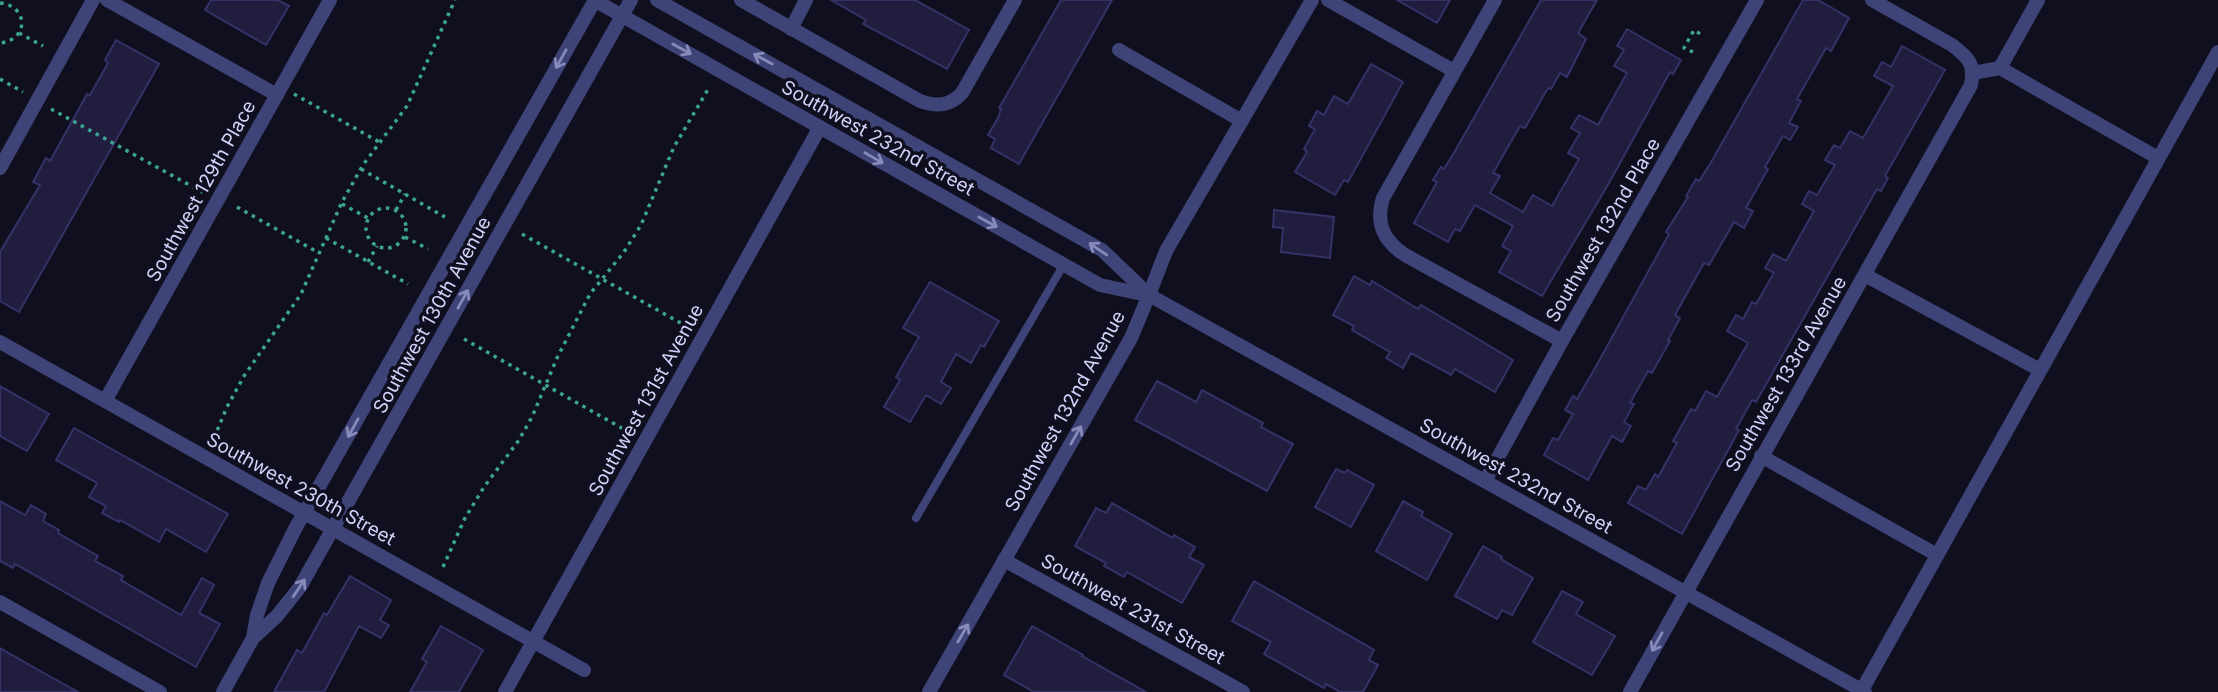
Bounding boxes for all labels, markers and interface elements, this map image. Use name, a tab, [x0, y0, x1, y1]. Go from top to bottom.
one-way arrow	[671, 42, 691, 56]
one-way arrow	[554, 48, 567, 69]
one-way arrow	[754, 52, 774, 66]
street label: Southwest 232nd Street	[778, 75, 978, 201]
street label: Southwest 129th Place	[142, 96, 260, 286]
street label: Southwest 132nd Place	[1541, 134, 1665, 326]
one-way arrow	[863, 152, 884, 165]
street label: Southwest 130th Avenue	[368, 213, 496, 417]
one-way arrow	[977, 215, 997, 229]
one-way arrow	[1089, 242, 1108, 256]
street label: Southwest 133rd Avenue	[1721, 272, 1851, 476]
one-way arrow	[456, 290, 470, 310]
street label: Southwest 131st Avenue	[584, 300, 708, 500]
street label: Southwest 132nd Avenue	[1000, 307, 1130, 515]
street label: Southwest 232nd Street	[1416, 413, 1616, 539]
one-way arrow	[346, 417, 359, 438]
one-way arrow	[1070, 425, 1083, 446]
street label: Southwest 230th Street	[203, 428, 399, 550]
street label: Southwest 231st Street	[1037, 549, 1229, 669]
one-way arrow	[292, 578, 306, 598]
one-way arrow	[956, 623, 970, 643]
one-way arrow	[1650, 631, 1663, 652]

